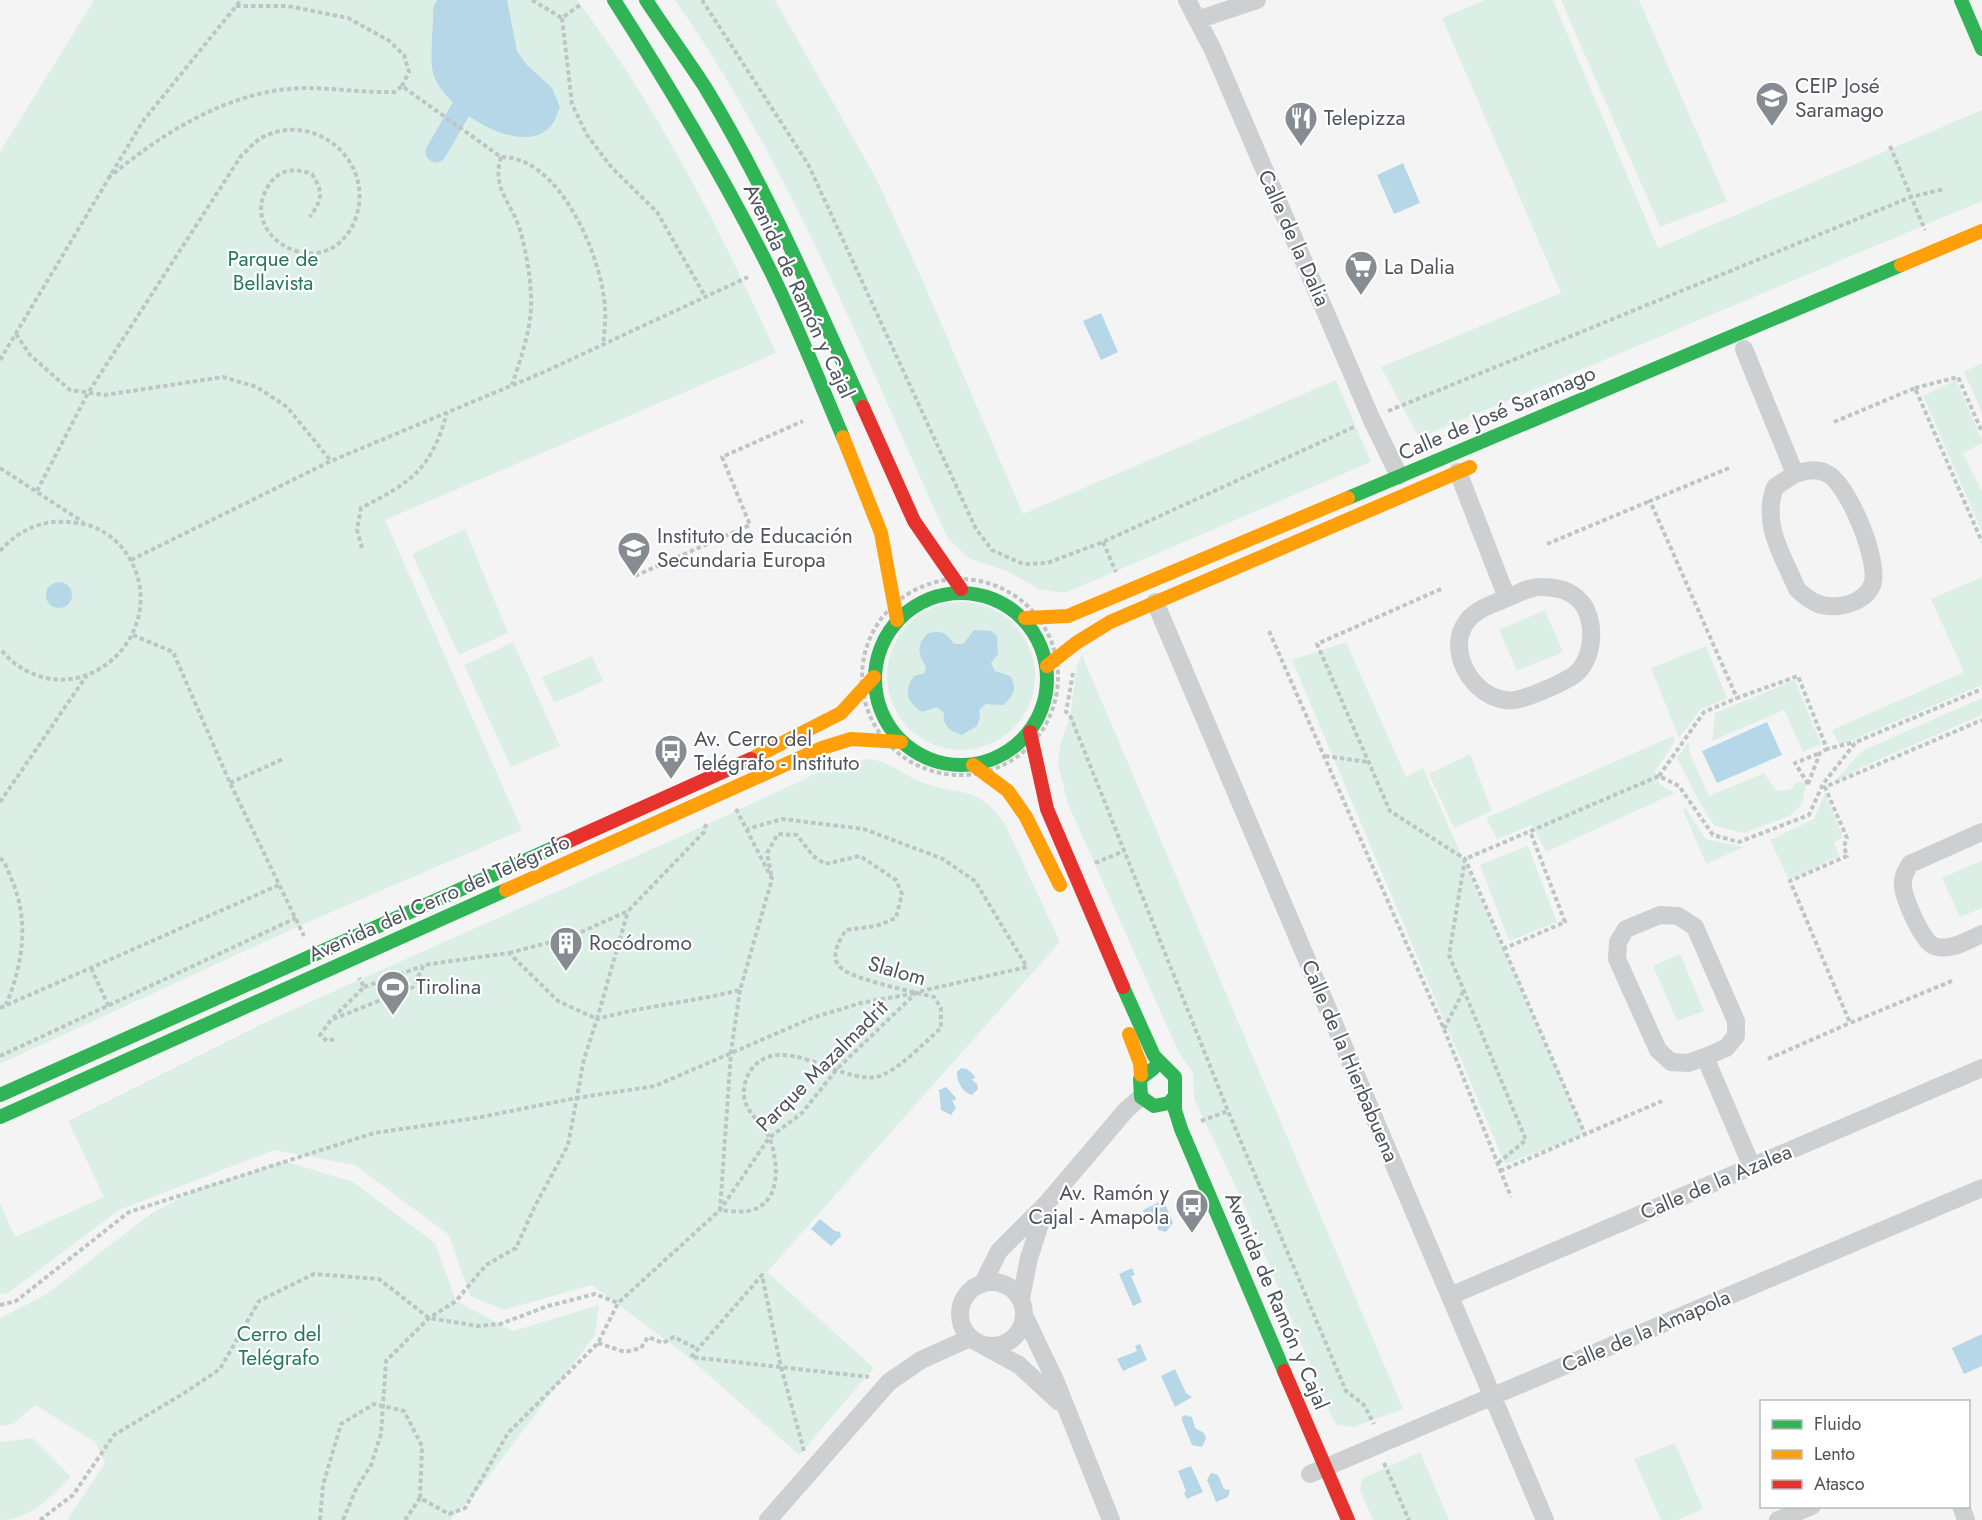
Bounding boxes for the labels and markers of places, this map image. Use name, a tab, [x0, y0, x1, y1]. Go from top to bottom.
place label: CEIP José Saramago	[1795, 71, 1884, 125]
school or university icon: CEIP José Saramago	[1754, 80, 1790, 127]
restaurant icon: Telepizza	[1283, 100, 1319, 147]
place label: Telepizza	[1324, 103, 1406, 133]
supermarket icon: La Dalia	[1343, 249, 1379, 296]
place label: La Dalia	[1384, 252, 1455, 282]
place label: Instituto de Educación Secundaria Europa	[657, 521, 853, 575]
school or university icon: Instituto de Educación Secundaria Europa	[616, 530, 652, 577]
place label: Av. Cerro del Telégrafo - Instituto	[694, 724, 860, 778]
bus stop icon: Av. Cerro del Telégrafo - Instituto	[653, 733, 689, 780]
building icon: Rocódromo	[548, 925, 584, 972]
place label: Rocódromo	[589, 928, 692, 958]
sports icon: Tirolina	[375, 969, 411, 1016]
place label: Tirolina	[416, 972, 481, 1002]
place label: Av. Ramón y Cajal - Amapola	[1029, 1178, 1170, 1232]
bus stop icon: Av. Ramón y Cajal - Amapola	[1174, 1187, 1210, 1234]

